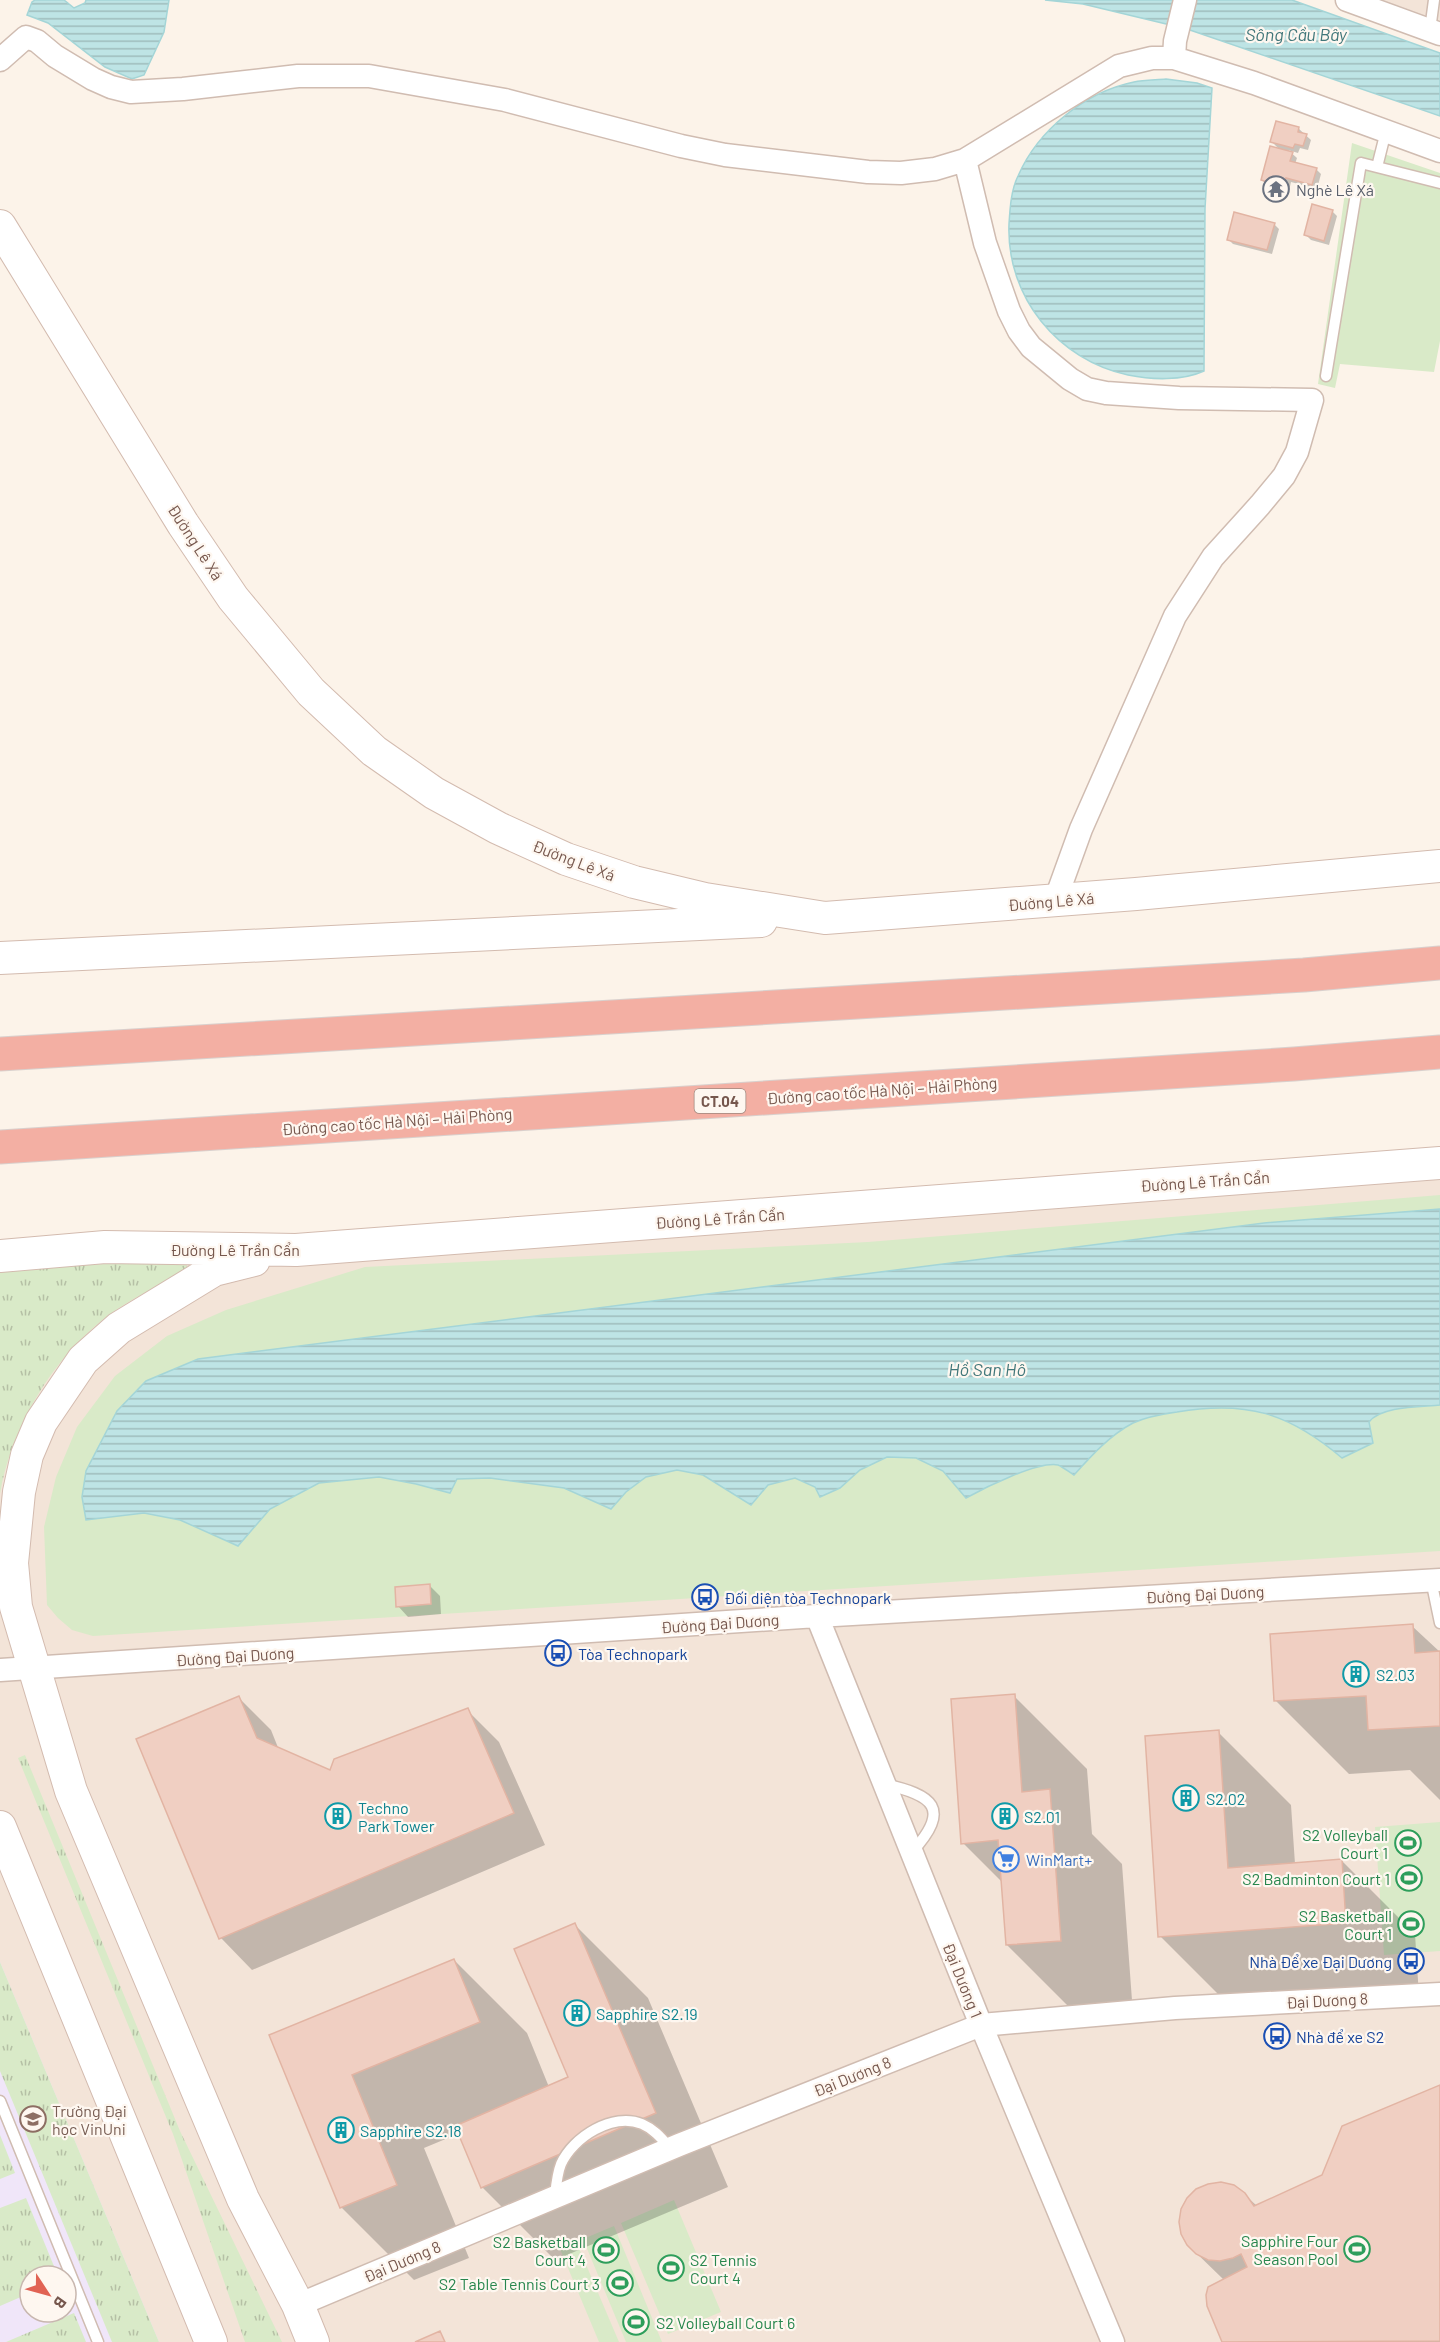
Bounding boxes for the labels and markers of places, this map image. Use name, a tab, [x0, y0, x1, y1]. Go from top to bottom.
temple icon: Nghè Lê Xá	[1261, 174, 1291, 204]
place label: Nghè Lê Xá	[1296, 180, 1374, 199]
bus stop icon: Đối diện tòa Technopark	[690, 1582, 720, 1612]
place label: Đối diện tòa Technopark	[724, 1588, 891, 1607]
bus stop icon: Tòa Technopark	[543, 1638, 573, 1668]
place label: Tòa Technopark	[578, 1644, 687, 1663]
building icon: S2.03	[1341, 1659, 1371, 1689]
place label: S2.03	[1376, 1665, 1415, 1684]
building icon: S2.02	[1171, 1783, 1201, 1813]
place label: S2.02	[1206, 1789, 1245, 1808]
place label: Techno Park Tower	[358, 1798, 435, 1835]
building icon: Techno Park Tower	[323, 1801, 353, 1831]
building icon: S2.01	[990, 1801, 1020, 1831]
place label: S2.01	[1024, 1807, 1060, 1826]
place label: S2 Volleyball Court 1	[1302, 1825, 1388, 1862]
sports icon: S2 Volleyball Court 1	[1393, 1828, 1423, 1858]
supermarket icon: WinMart+	[991, 1844, 1021, 1874]
place label: WinMart+	[1026, 1850, 1092, 1869]
sports icon: S2 Badminton Court 1	[1394, 1863, 1424, 1893]
place label: S2 Badminton Court 1	[1242, 1869, 1390, 1888]
place label: S2 Basketball Court 1	[1299, 1906, 1392, 1943]
sports icon: S2 Basketball Court 1	[1396, 1909, 1426, 1939]
bus stop icon: Nhà Để xe Đại Dương	[1396, 1946, 1426, 1976]
place label: Nhà Để xe Đại Dương	[1249, 1952, 1392, 1971]
building icon: Sapphire S2.19	[562, 1998, 592, 2028]
place label: Sapphire S2.19	[596, 2004, 698, 2023]
bus stop icon: Nhà để xe S2	[1262, 2021, 1292, 2051]
place label: Nhà để xe S2	[1296, 2027, 1384, 2046]
place label: Trường Đại học VinUni	[52, 2101, 127, 2138]
school or university icon: Trường Đại học VinUni	[18, 2104, 48, 2134]
building icon: Sapphire S2.18	[326, 2115, 356, 2145]
place label: Sapphire S2.18	[360, 2121, 462, 2140]
place label: Sapphire Four Season Pool	[1241, 2231, 1338, 2268]
place label: S2 Basketball Court 4	[493, 2232, 586, 2269]
sports icon: Sapphire Four Season Pool	[1342, 2234, 1372, 2264]
sports icon: S2 Basketball Court 4	[591, 2235, 621, 2265]
place label: S2 Tennis Court 4	[690, 2250, 757, 2287]
sports icon: S2 Tennis Court 4	[656, 2253, 686, 2283]
sports icon: S2 Table Tennis Court 3	[605, 2268, 635, 2298]
place label: S2 Table Tennis Court 3	[439, 2274, 600, 2293]
sports icon: S2 Volleyball Court 6	[621, 2307, 651, 2337]
place label: S2 Volleyball Court 6	[656, 2313, 795, 2332]

